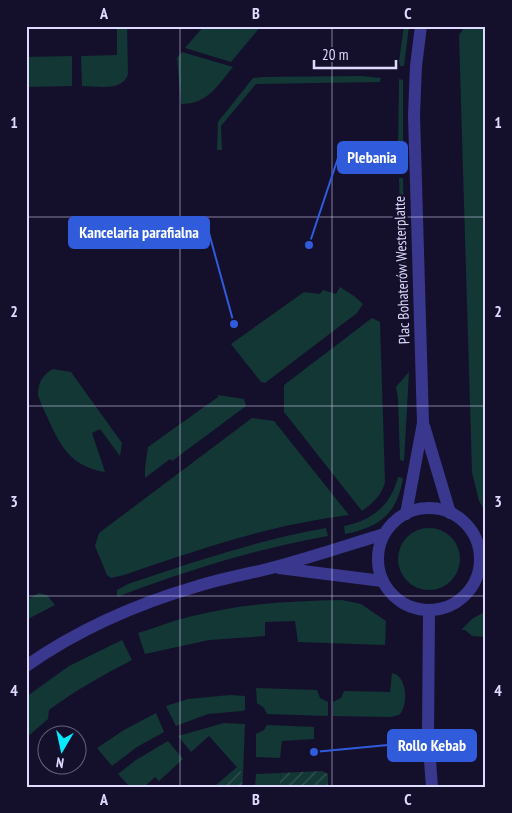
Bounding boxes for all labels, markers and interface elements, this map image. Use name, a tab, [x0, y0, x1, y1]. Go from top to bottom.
text: A	[99, 3, 109, 23]
text: B	[252, 3, 260, 23]
text: C	[404, 3, 412, 23]
scale bar	[314, 38, 397, 70]
text: 20 m	[322, 45, 348, 64]
text: 1	[10, 112, 18, 132]
text: 1	[494, 112, 502, 132]
callout: Plebania	[338, 142, 407, 173]
text: Plebania	[347, 147, 397, 167]
street label: Plac Bohaterów Westerplatte	[389, 196, 414, 344]
callout: Kancelaria parafialna	[69, 217, 209, 248]
text: Kancelaria parafialna	[79, 222, 199, 242]
text: 2	[10, 301, 18, 321]
text: 2	[494, 301, 502, 321]
text: 3	[10, 491, 18, 511]
text: 3	[494, 491, 502, 511]
text: 4	[10, 680, 18, 700]
text: 4	[494, 680, 502, 700]
north arrow	[38, 726, 88, 776]
callout: Rollo Kebab	[388, 730, 476, 761]
text: Rollo Kebab	[398, 735, 466, 755]
text: N	[55, 753, 65, 772]
text: A	[99, 789, 109, 809]
text: B	[252, 789, 260, 809]
text: C	[404, 789, 412, 809]

